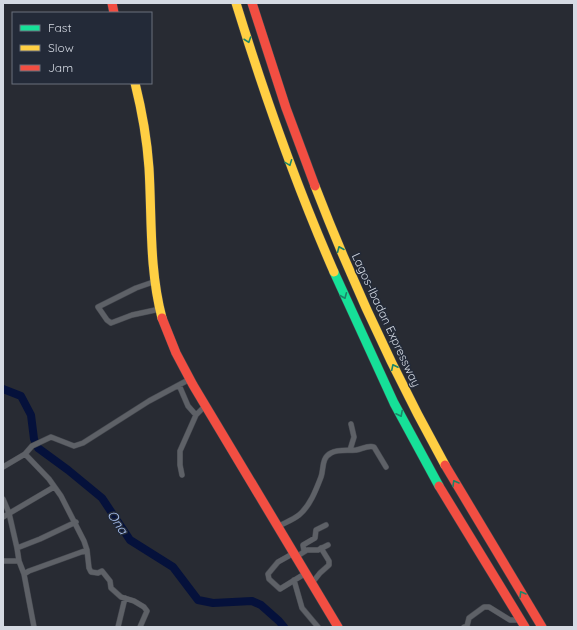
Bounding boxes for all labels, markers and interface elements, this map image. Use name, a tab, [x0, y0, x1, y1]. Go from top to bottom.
legend	[12, 12, 152, 84]
text: Fast	[48, 20, 72, 35]
one-way arrow	[243, 37, 252, 44]
text: Slow	[48, 40, 74, 55]
text: Jam	[48, 60, 73, 75]
one-way arrow	[285, 160, 293, 167]
one-way arrow	[337, 246, 345, 253]
street label: Lagos-Ibadan Expressway	[349, 250, 424, 389]
one-way arrow	[340, 293, 348, 300]
one-way arrow	[391, 364, 399, 372]
one-way arrow	[395, 410, 403, 417]
one-way arrow	[452, 479, 459, 487]
water label: Ona	[104, 507, 132, 538]
one-way arrow	[520, 591, 527, 598]

